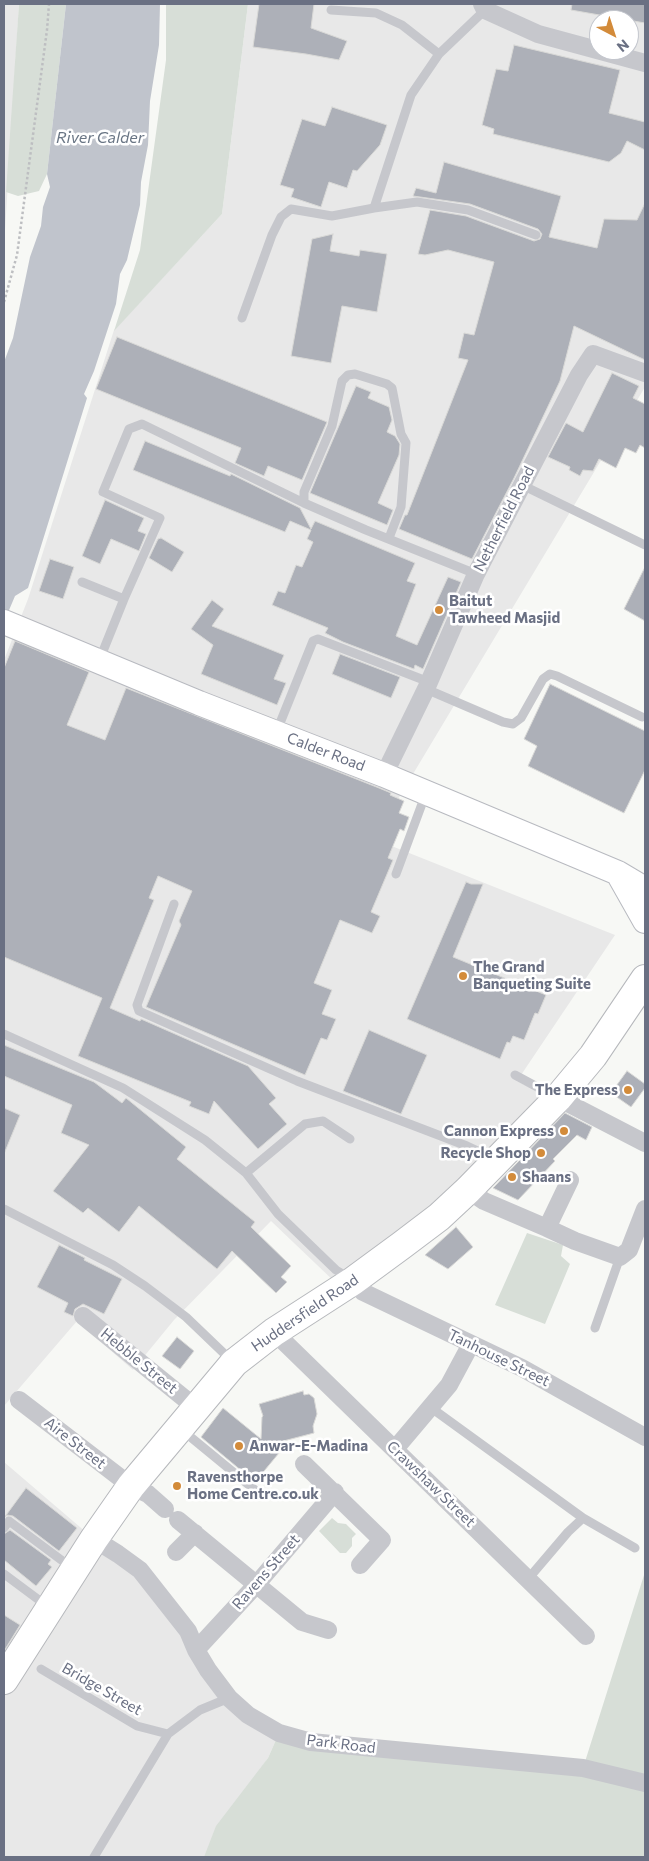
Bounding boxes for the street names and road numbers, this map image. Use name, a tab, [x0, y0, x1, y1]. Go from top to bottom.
street label: Netherfield Road	[470, 463, 538, 575]
street label: Calder Road	[284, 729, 368, 775]
street label: Huddersfield Road	[248, 1270, 362, 1356]
street label: Hebble Street	[97, 1324, 181, 1398]
street label: Tanhouse Street	[445, 1326, 553, 1390]
street label: Aire Street	[41, 1413, 109, 1473]
street label: Crawshaw Street	[383, 1437, 479, 1531]
street label: Ravens Street	[228, 1531, 304, 1613]
street label: Bridge Street	[59, 1659, 145, 1719]
street label: Park Road	[306, 1731, 376, 1757]

